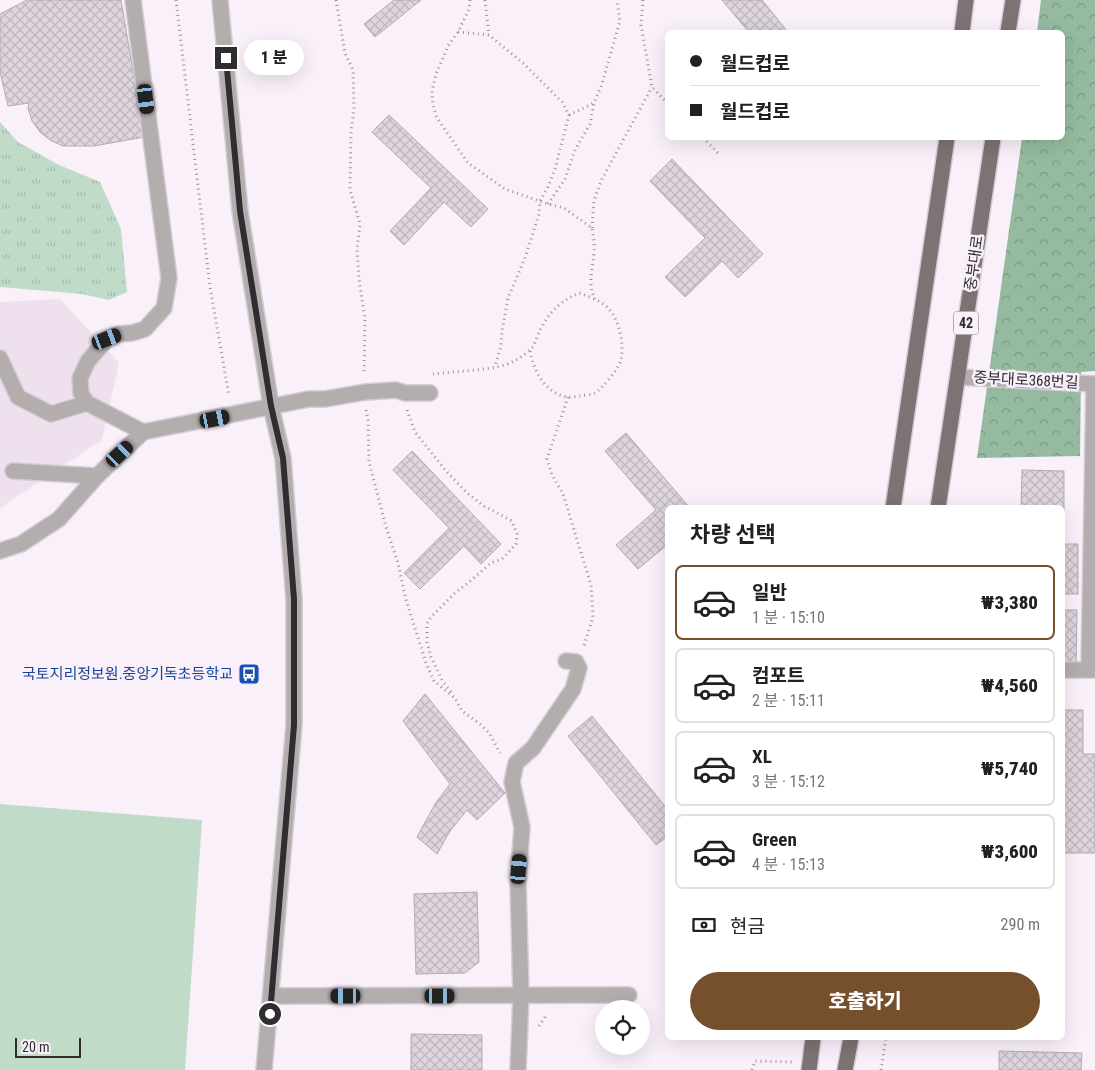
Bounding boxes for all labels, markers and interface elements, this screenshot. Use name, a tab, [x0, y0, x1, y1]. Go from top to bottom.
callout: 1 분	[244, 40, 304, 76]
route end	[215, 47, 237, 69]
text: 1 분	[261, 48, 287, 67]
text: 월드컵로	[720, 52, 790, 75]
car	[136, 83, 155, 115]
text: 월드컵로	[720, 100, 790, 123]
street label: 중부대로	[961, 234, 987, 292]
road number: 42	[954, 312, 978, 334]
car	[90, 327, 123, 351]
street label: 중부대로368번길	[973, 368, 1079, 392]
car	[198, 409, 231, 429]
car	[103, 438, 136, 470]
text: 차량 선택	[690, 522, 776, 547]
icon: car	[692, 580, 737, 625]
text: 일반	[752, 581, 787, 604]
text: ₩3,380	[981, 591, 1038, 614]
text: 1 분 · 15:10	[752, 608, 825, 627]
bus stop icon: 국토지리정보원.중앙기독초등학교	[237, 662, 261, 686]
icon: car	[692, 663, 737, 708]
text: 컴포트	[752, 664, 804, 687]
place label: 국토지리정보원.중앙기독초등학교	[22, 665, 233, 683]
text: ₩4,560	[981, 674, 1038, 697]
text: 2 분 · 15:11	[752, 691, 825, 710]
text: XL	[752, 745, 772, 768]
icon: car	[692, 746, 737, 791]
text: ₩5,740	[981, 757, 1038, 780]
text: 3 분 · 15:12	[752, 772, 825, 791]
text: Green	[752, 828, 797, 851]
icon: car	[692, 829, 737, 874]
text: ₩3,600	[981, 840, 1038, 863]
car	[510, 853, 527, 885]
text: 4 분 · 15:13	[752, 855, 825, 874]
icon: cash	[690, 911, 718, 939]
text: 현금	[730, 915, 765, 938]
text: 290 m	[1001, 915, 1040, 934]
button: 호출하기	[690, 972, 1040, 1030]
car	[331, 989, 361, 1004]
car	[425, 989, 455, 1004]
map controls	[595, 1000, 650, 1055]
button: locate	[595, 1000, 650, 1055]
route start	[259, 1003, 281, 1025]
scale bar	[15, 1035, 81, 1058]
text: 20 m	[22, 1039, 50, 1055]

